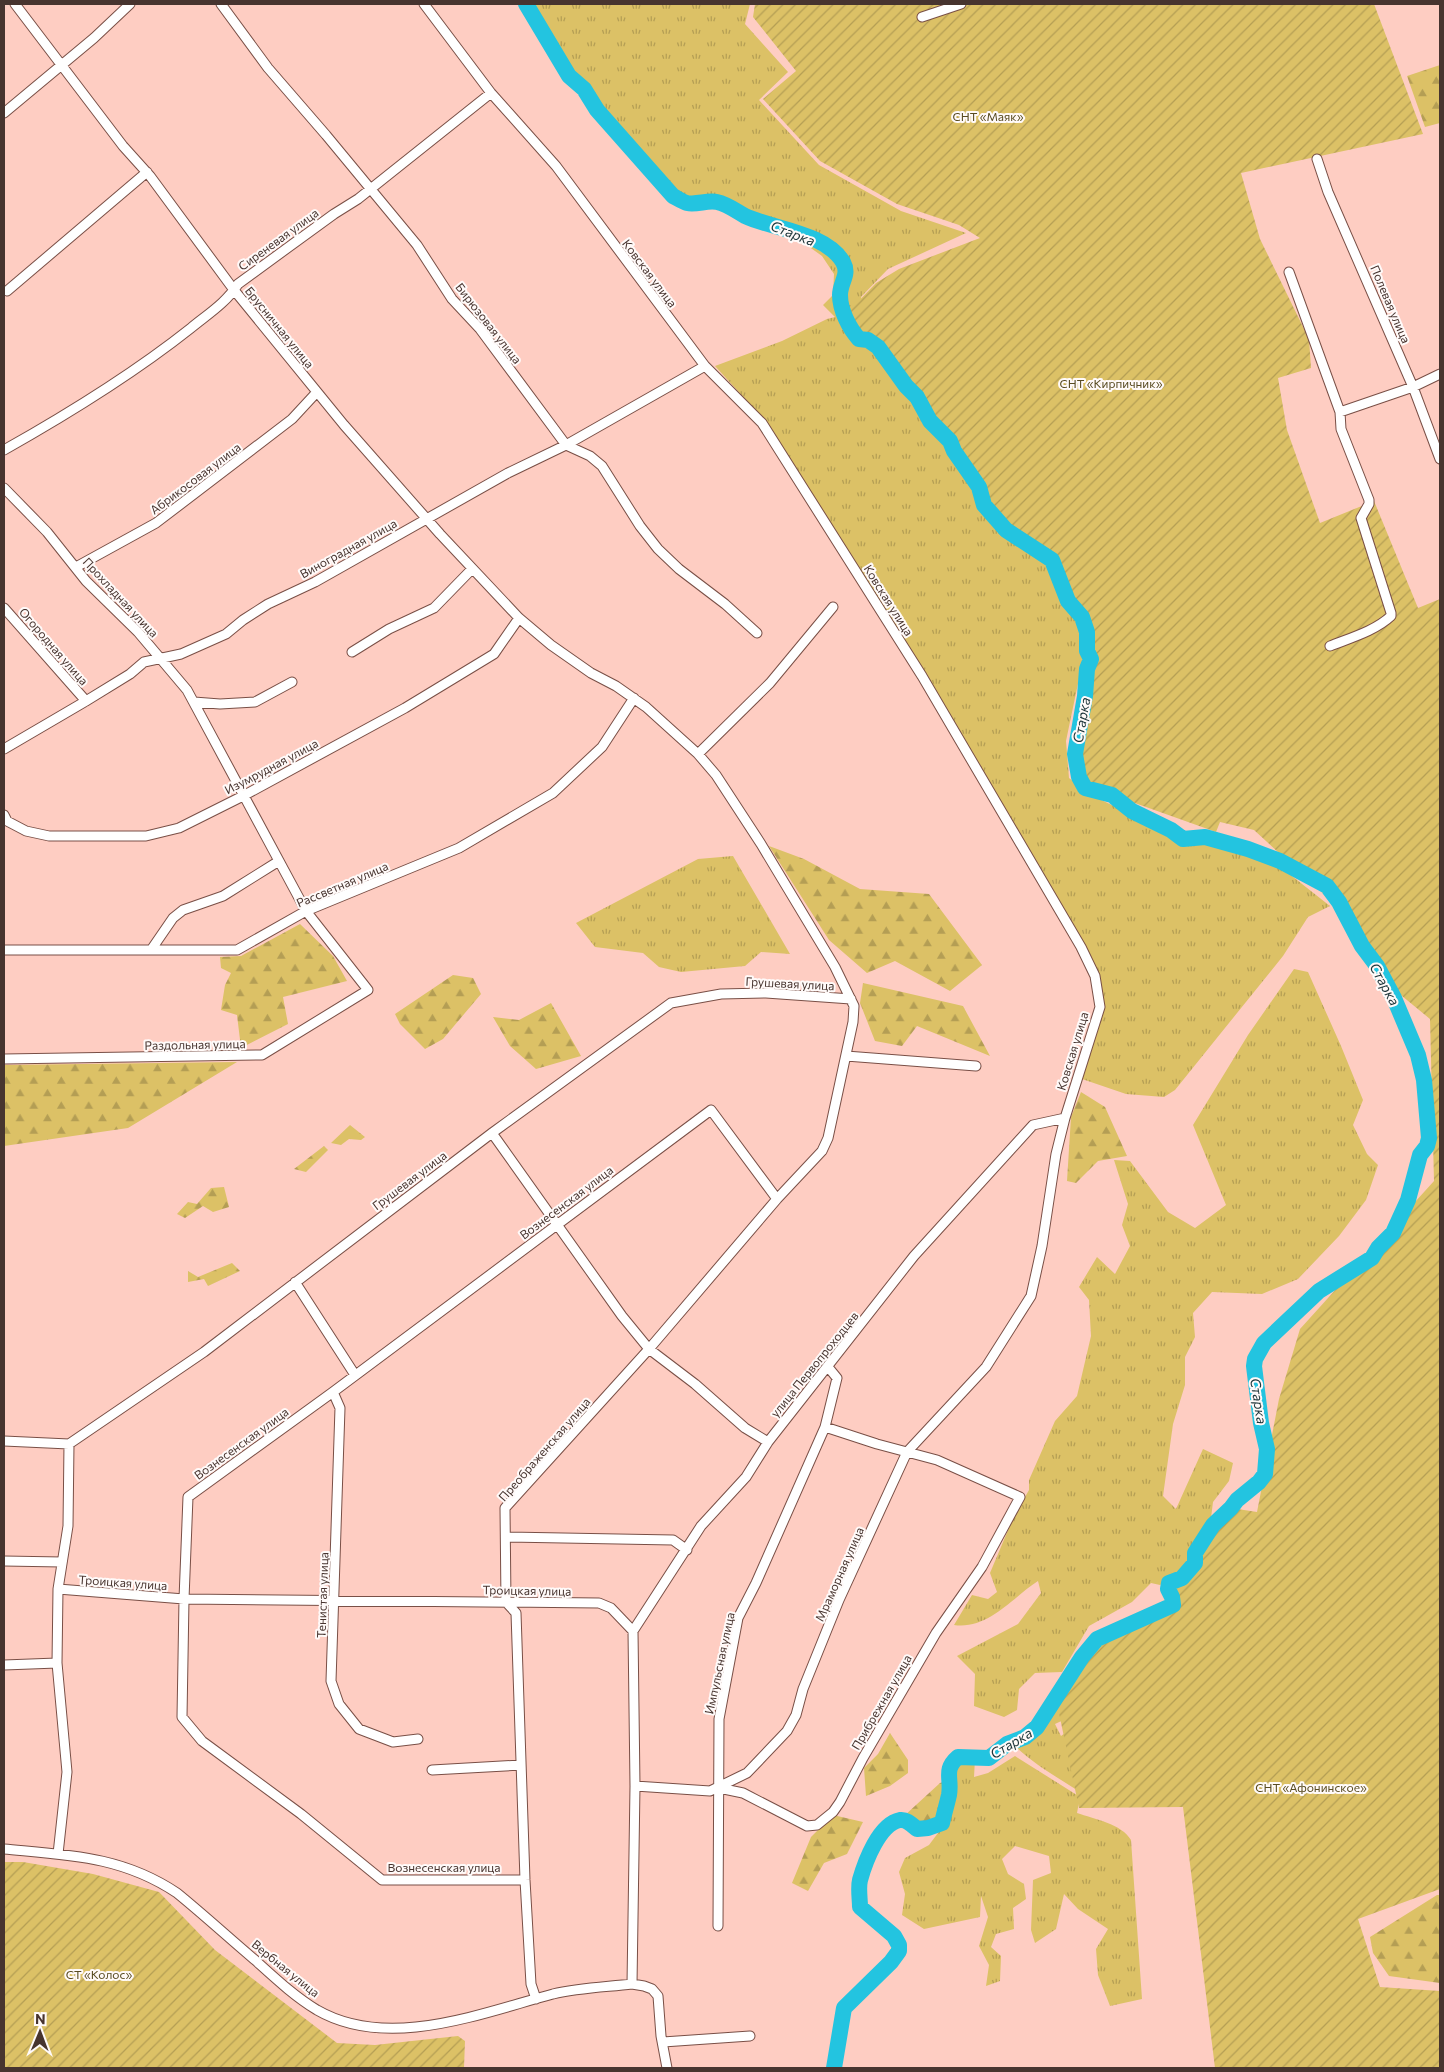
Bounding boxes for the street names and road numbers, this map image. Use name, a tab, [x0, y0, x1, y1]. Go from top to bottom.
street label: Сиреневая улица	[235, 205, 321, 273]
street label: Ковская улица	[620, 236, 680, 310]
street label: Полевая улица	[1368, 263, 1414, 345]
street label: Бирюзовая улица	[453, 280, 525, 366]
street label: Брусничная улица	[243, 283, 317, 371]
street label: Абрикосовая улица	[147, 439, 243, 517]
street label: Виноградная улица	[297, 516, 399, 580]
street label: Прохладная улица	[80, 554, 162, 640]
street label: Ковская улица	[862, 562, 916, 638]
street label: Огородная улица	[17, 605, 91, 687]
street label: Изумрудная улица	[222, 735, 320, 797]
street label: Рассветная улица	[294, 858, 390, 910]
street label: Грушевая улица	[745, 974, 835, 992]
street label: Ковская улица	[1053, 1010, 1091, 1092]
street label: Раздольная улица	[144, 1036, 246, 1052]
street label: Грушевая улица	[369, 1148, 449, 1212]
street label: Вознесенская улица	[517, 1162, 615, 1242]
street label: улица Первопроходцев	[767, 1308, 861, 1420]
street label: Преображенская улица	[495, 1394, 593, 1504]
street label: Вознесенская улица	[191, 1404, 291, 1482]
street label: Мраморная улица	[812, 1525, 866, 1623]
street label: Тенистая улица	[314, 1552, 330, 1638]
street label: Троицкая улица	[78, 1572, 168, 1592]
street label: Троицкая улица	[482, 1582, 572, 1598]
street label: Импульсная улица	[701, 1611, 737, 1715]
street label: Прибрежная улица	[848, 1652, 914, 1752]
street label: Вознесенская улица	[388, 1860, 501, 1874]
street label: Вербная улица	[249, 1936, 323, 2000]

